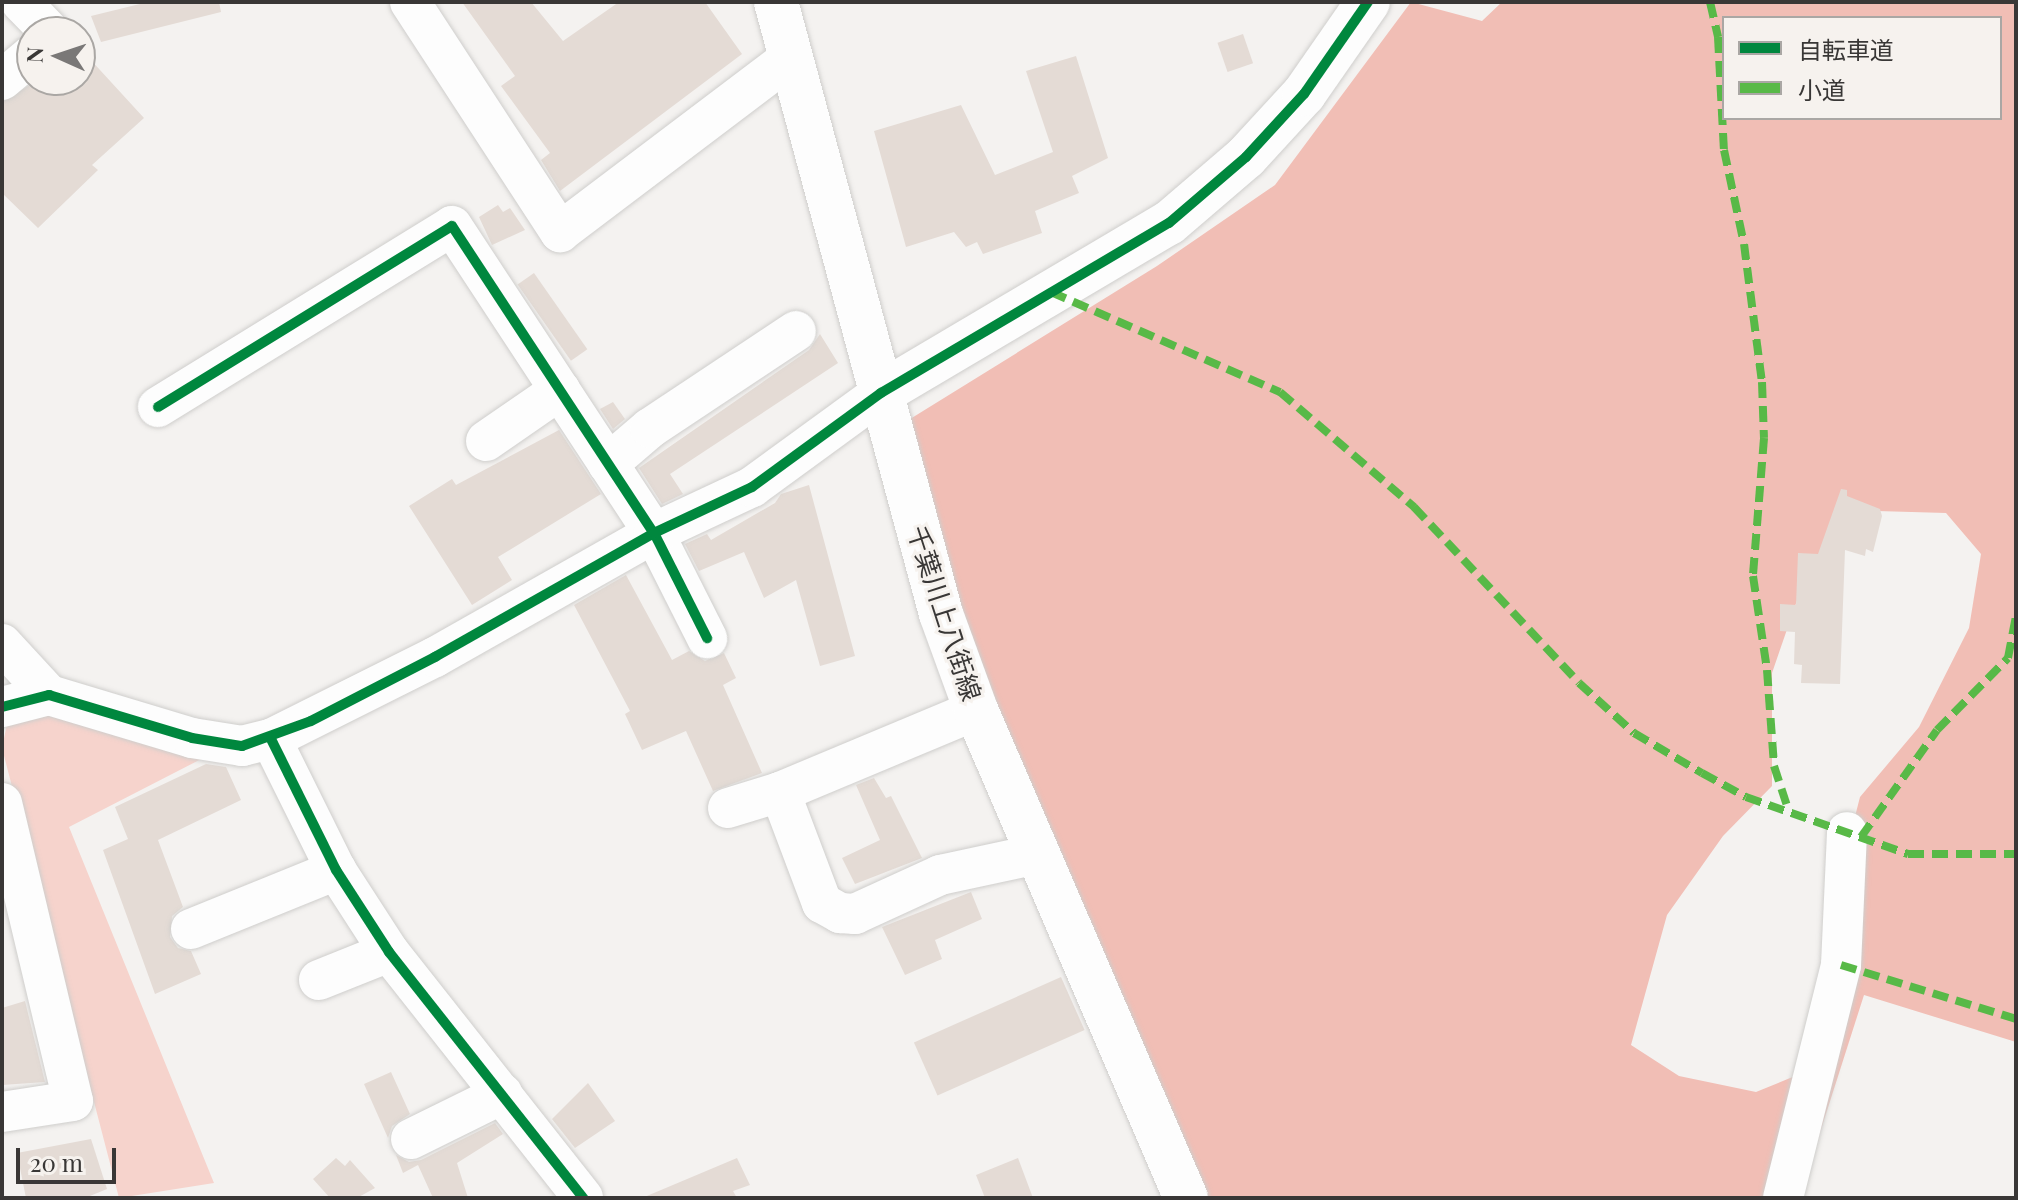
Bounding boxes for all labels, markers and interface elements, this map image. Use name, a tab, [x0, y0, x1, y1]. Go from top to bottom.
north arrow	[16, 16, 96, 96]
legend	[1722, 16, 2002, 120]
text: 自転車道	[1798, 33, 1894, 65]
text: N	[19, 46, 49, 64]
text: 小道	[1798, 73, 1846, 105]
street label: 千葉川上八街線	[902, 522, 988, 704]
scale bar	[20, 1132, 120, 1182]
text: 20 m	[30, 1146, 83, 1178]

